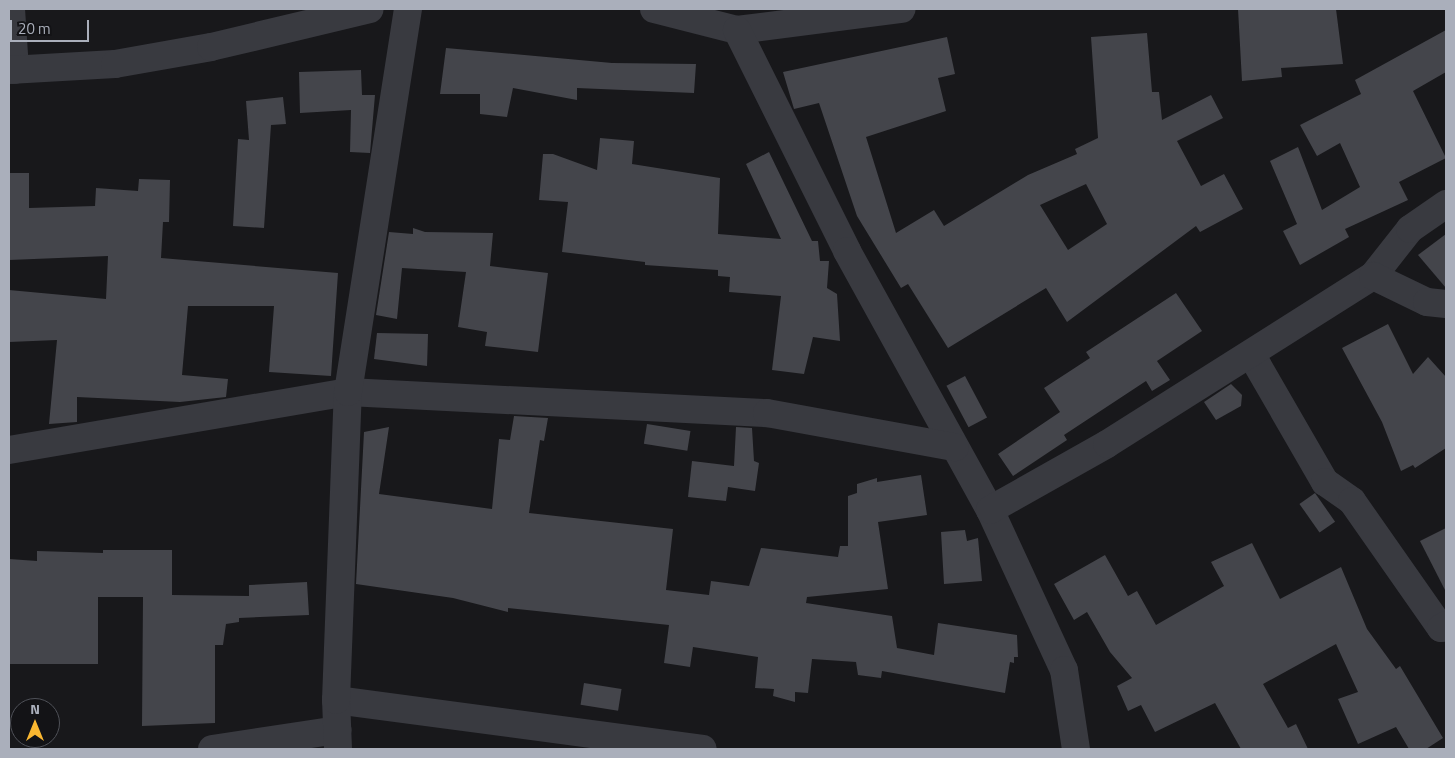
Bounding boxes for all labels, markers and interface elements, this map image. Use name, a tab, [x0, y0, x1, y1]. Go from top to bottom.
scale bar	[12, 10, 91, 42]
text: 20 m	[18, 17, 51, 40]
north arrow	[10, 698, 60, 748]
text: N	[30, 698, 40, 719]

